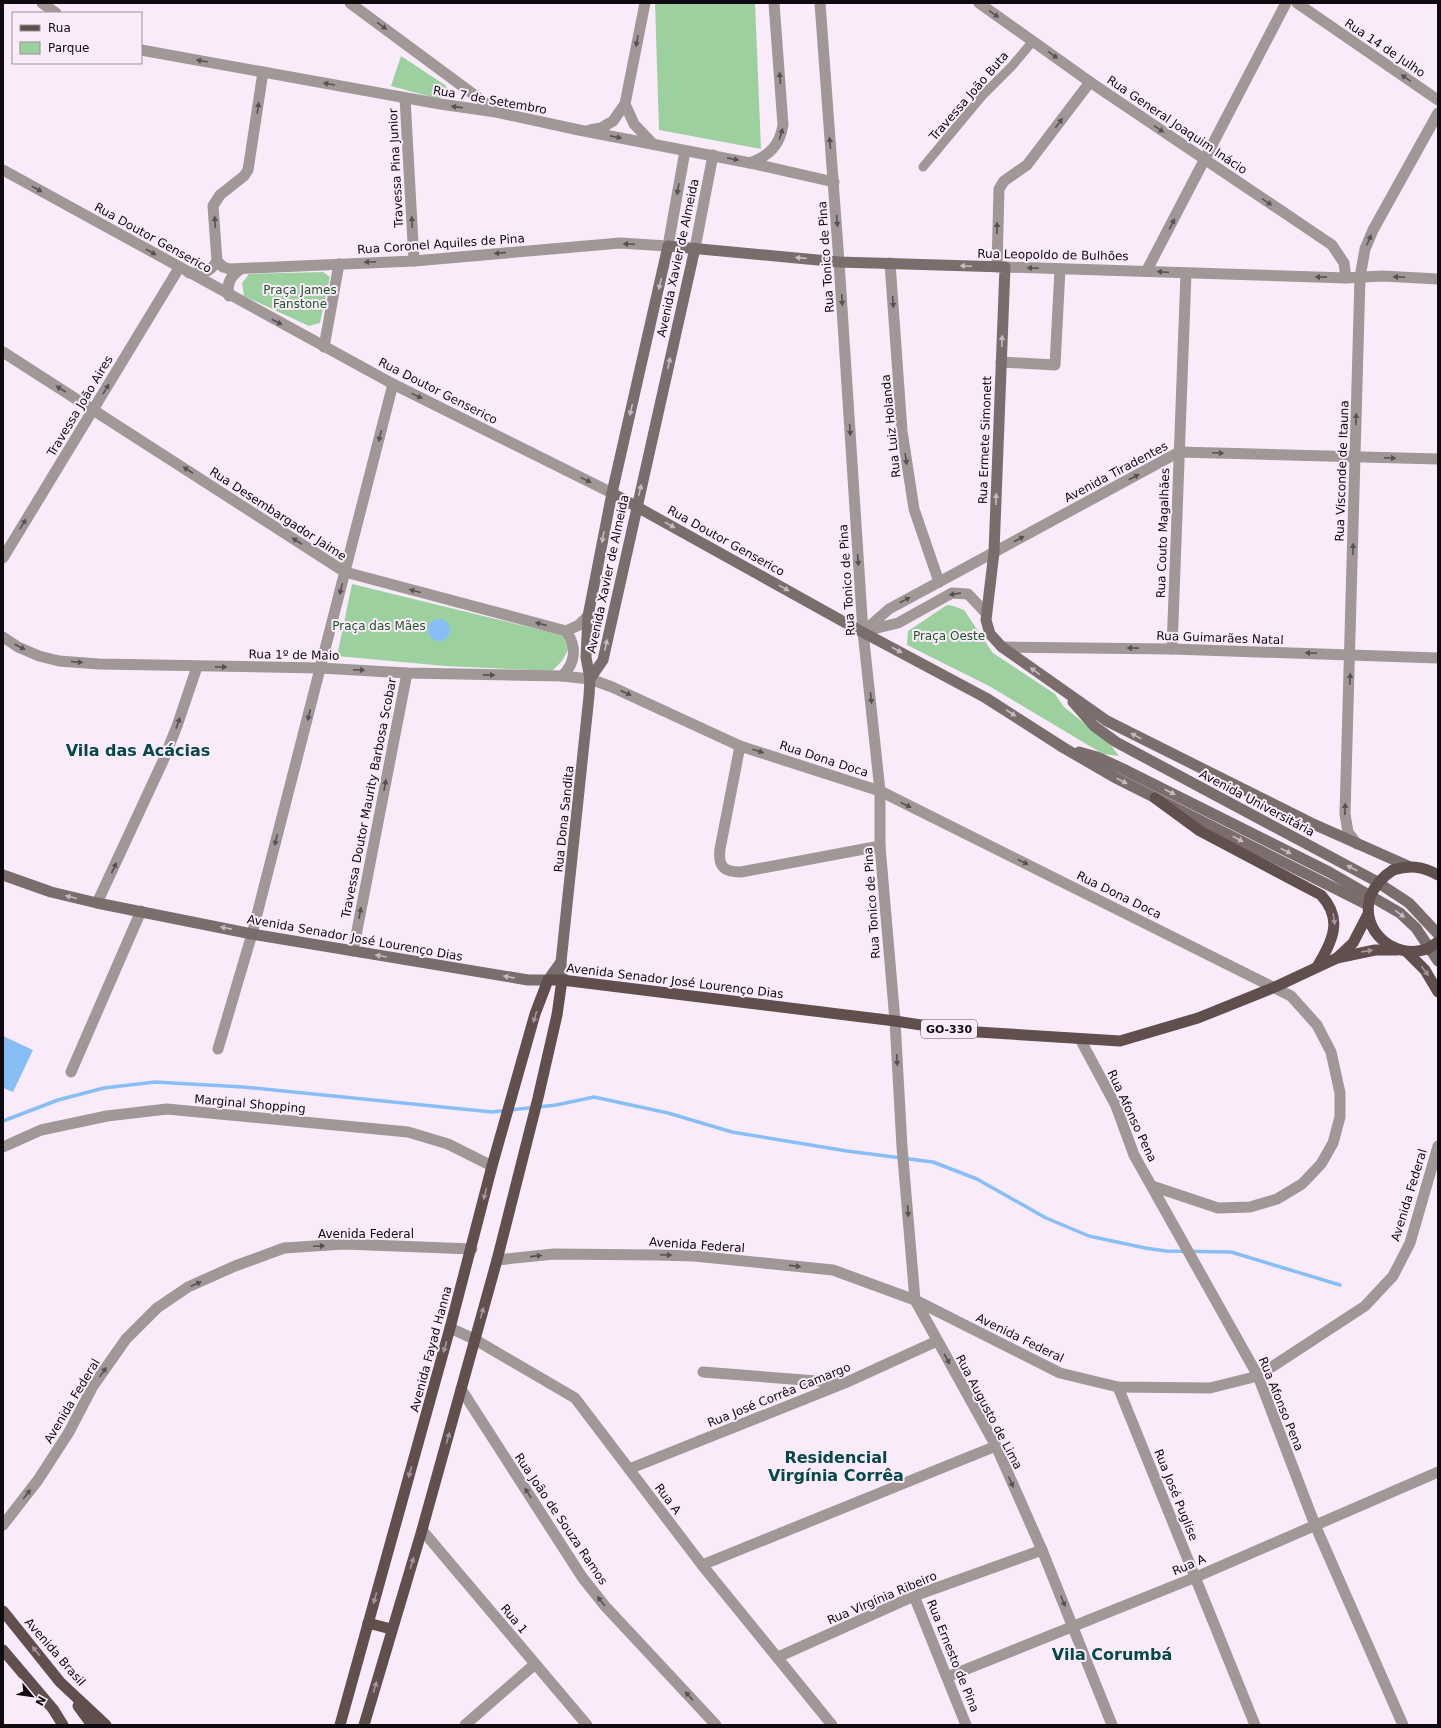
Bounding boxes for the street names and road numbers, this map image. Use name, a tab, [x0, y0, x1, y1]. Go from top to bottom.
street label: Rua 14 de Julho	[1342, 16, 1428, 80]
street label: Travessa João Buta	[926, 49, 1011, 144]
street label: Rua General Joaquim Inácio	[1104, 73, 1250, 177]
street label: Rua 7 de Setembro	[432, 83, 548, 117]
street label: Travessa Pina Junior	[386, 108, 406, 229]
street label: Avenida Xavier de Almeida	[654, 178, 702, 338]
street label: Rua Doutor Genserico	[92, 200, 214, 276]
street label: Rua Tonico de Pina	[815, 201, 837, 313]
street label: Rua Coronel Aquiles de Pina	[357, 231, 525, 257]
street label: Rua Leopoldo de Bulhões	[977, 247, 1129, 263]
street label: Travessa João Aires	[44, 353, 116, 460]
street label: Rua Doutor Genserico	[376, 355, 500, 427]
street label: Rua Luiz Holanda	[879, 374, 903, 478]
street label: Rua Ermete Simonett	[976, 375, 994, 504]
street label: Rua Visconde de Itauna	[1333, 400, 1351, 542]
street label: Avenida Tiradentes	[1062, 439, 1170, 505]
street label: Rua Desembargador Jaime	[207, 465, 349, 563]
street label: Rua Couto Magalhães	[1154, 468, 1172, 598]
street label: Avenida Xavier de Almeida	[584, 494, 632, 654]
street label: Rua Doutor Genserico	[665, 503, 787, 579]
street label: Rua Tonico de Pina	[836, 524, 858, 636]
street label: Rua Guimarães Natal	[1156, 629, 1284, 647]
street label: Rua 1º de Maio	[248, 647, 340, 663]
street label: Travessa Doutor Maurity Barbosa Scobar	[339, 677, 399, 920]
street label: Rua Dona Doca	[778, 738, 870, 780]
street label: Rua Dona Sandita	[551, 765, 577, 873]
street label: Avenida Universitária	[1197, 767, 1317, 839]
street label: Rua Tonico de Pina	[861, 847, 883, 959]
street label: Rua Dona Doca	[1074, 868, 1164, 922]
street label: Avenida Senador José Lourenço Dias	[246, 912, 464, 964]
street label: Avenida Senador José Lourenço Dias	[566, 961, 784, 1001]
road number: GO-330	[921, 1020, 977, 1038]
street label: Rua Afonso Pena	[1105, 1068, 1159, 1164]
street label: Marginal Shopping	[194, 1092, 306, 1116]
street label: Avenida Federal	[1388, 1147, 1430, 1243]
street label: Avenida Federal	[318, 1227, 414, 1241]
street label: Avenida Federal	[649, 1235, 745, 1255]
street label: Avenida Fayad Hanna	[407, 1285, 455, 1413]
street label: Avenida Federal	[974, 1311, 1066, 1365]
street label: Rua Augusto de Lima	[953, 1352, 1025, 1472]
street label: Rua Afonso Pena	[1256, 1355, 1306, 1453]
street label: Avenida Federal	[41, 1356, 103, 1446]
street label: Rua José Corrêa Camargo	[705, 1360, 853, 1430]
street label: Rua José Puglise	[1151, 1447, 1201, 1543]
street label: Rua João de Souza Ramos	[512, 1451, 610, 1587]
street label: Rua A	[652, 1481, 685, 1518]
street label: Rua A	[1170, 1551, 1208, 1578]
street label: Rua Virgínia Ribeiro	[825, 1569, 939, 1627]
street label: Rua Ernesto de Pina	[924, 1598, 982, 1714]
street label: Rua 1	[498, 1601, 530, 1637]
street label: Avenida Brasil	[22, 1615, 88, 1689]

